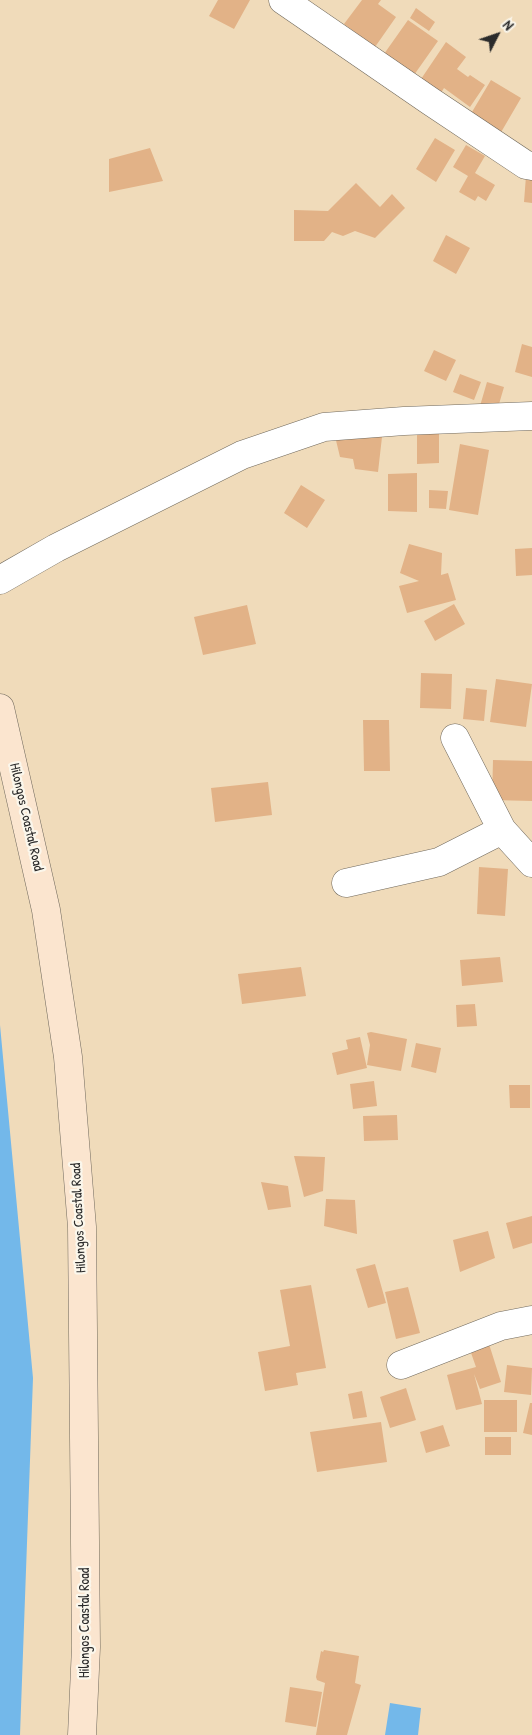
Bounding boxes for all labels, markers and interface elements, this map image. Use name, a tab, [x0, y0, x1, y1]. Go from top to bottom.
north arrow	[472, 10, 522, 60]
text: N	[499, 16, 518, 34]
street label: Hilongos Coastal Road	[5, 761, 47, 873]
street label: Hilongos Coastal Road	[68, 1163, 90, 1273]
street label: Hilongos Coastal Road	[77, 1568, 93, 1678]

